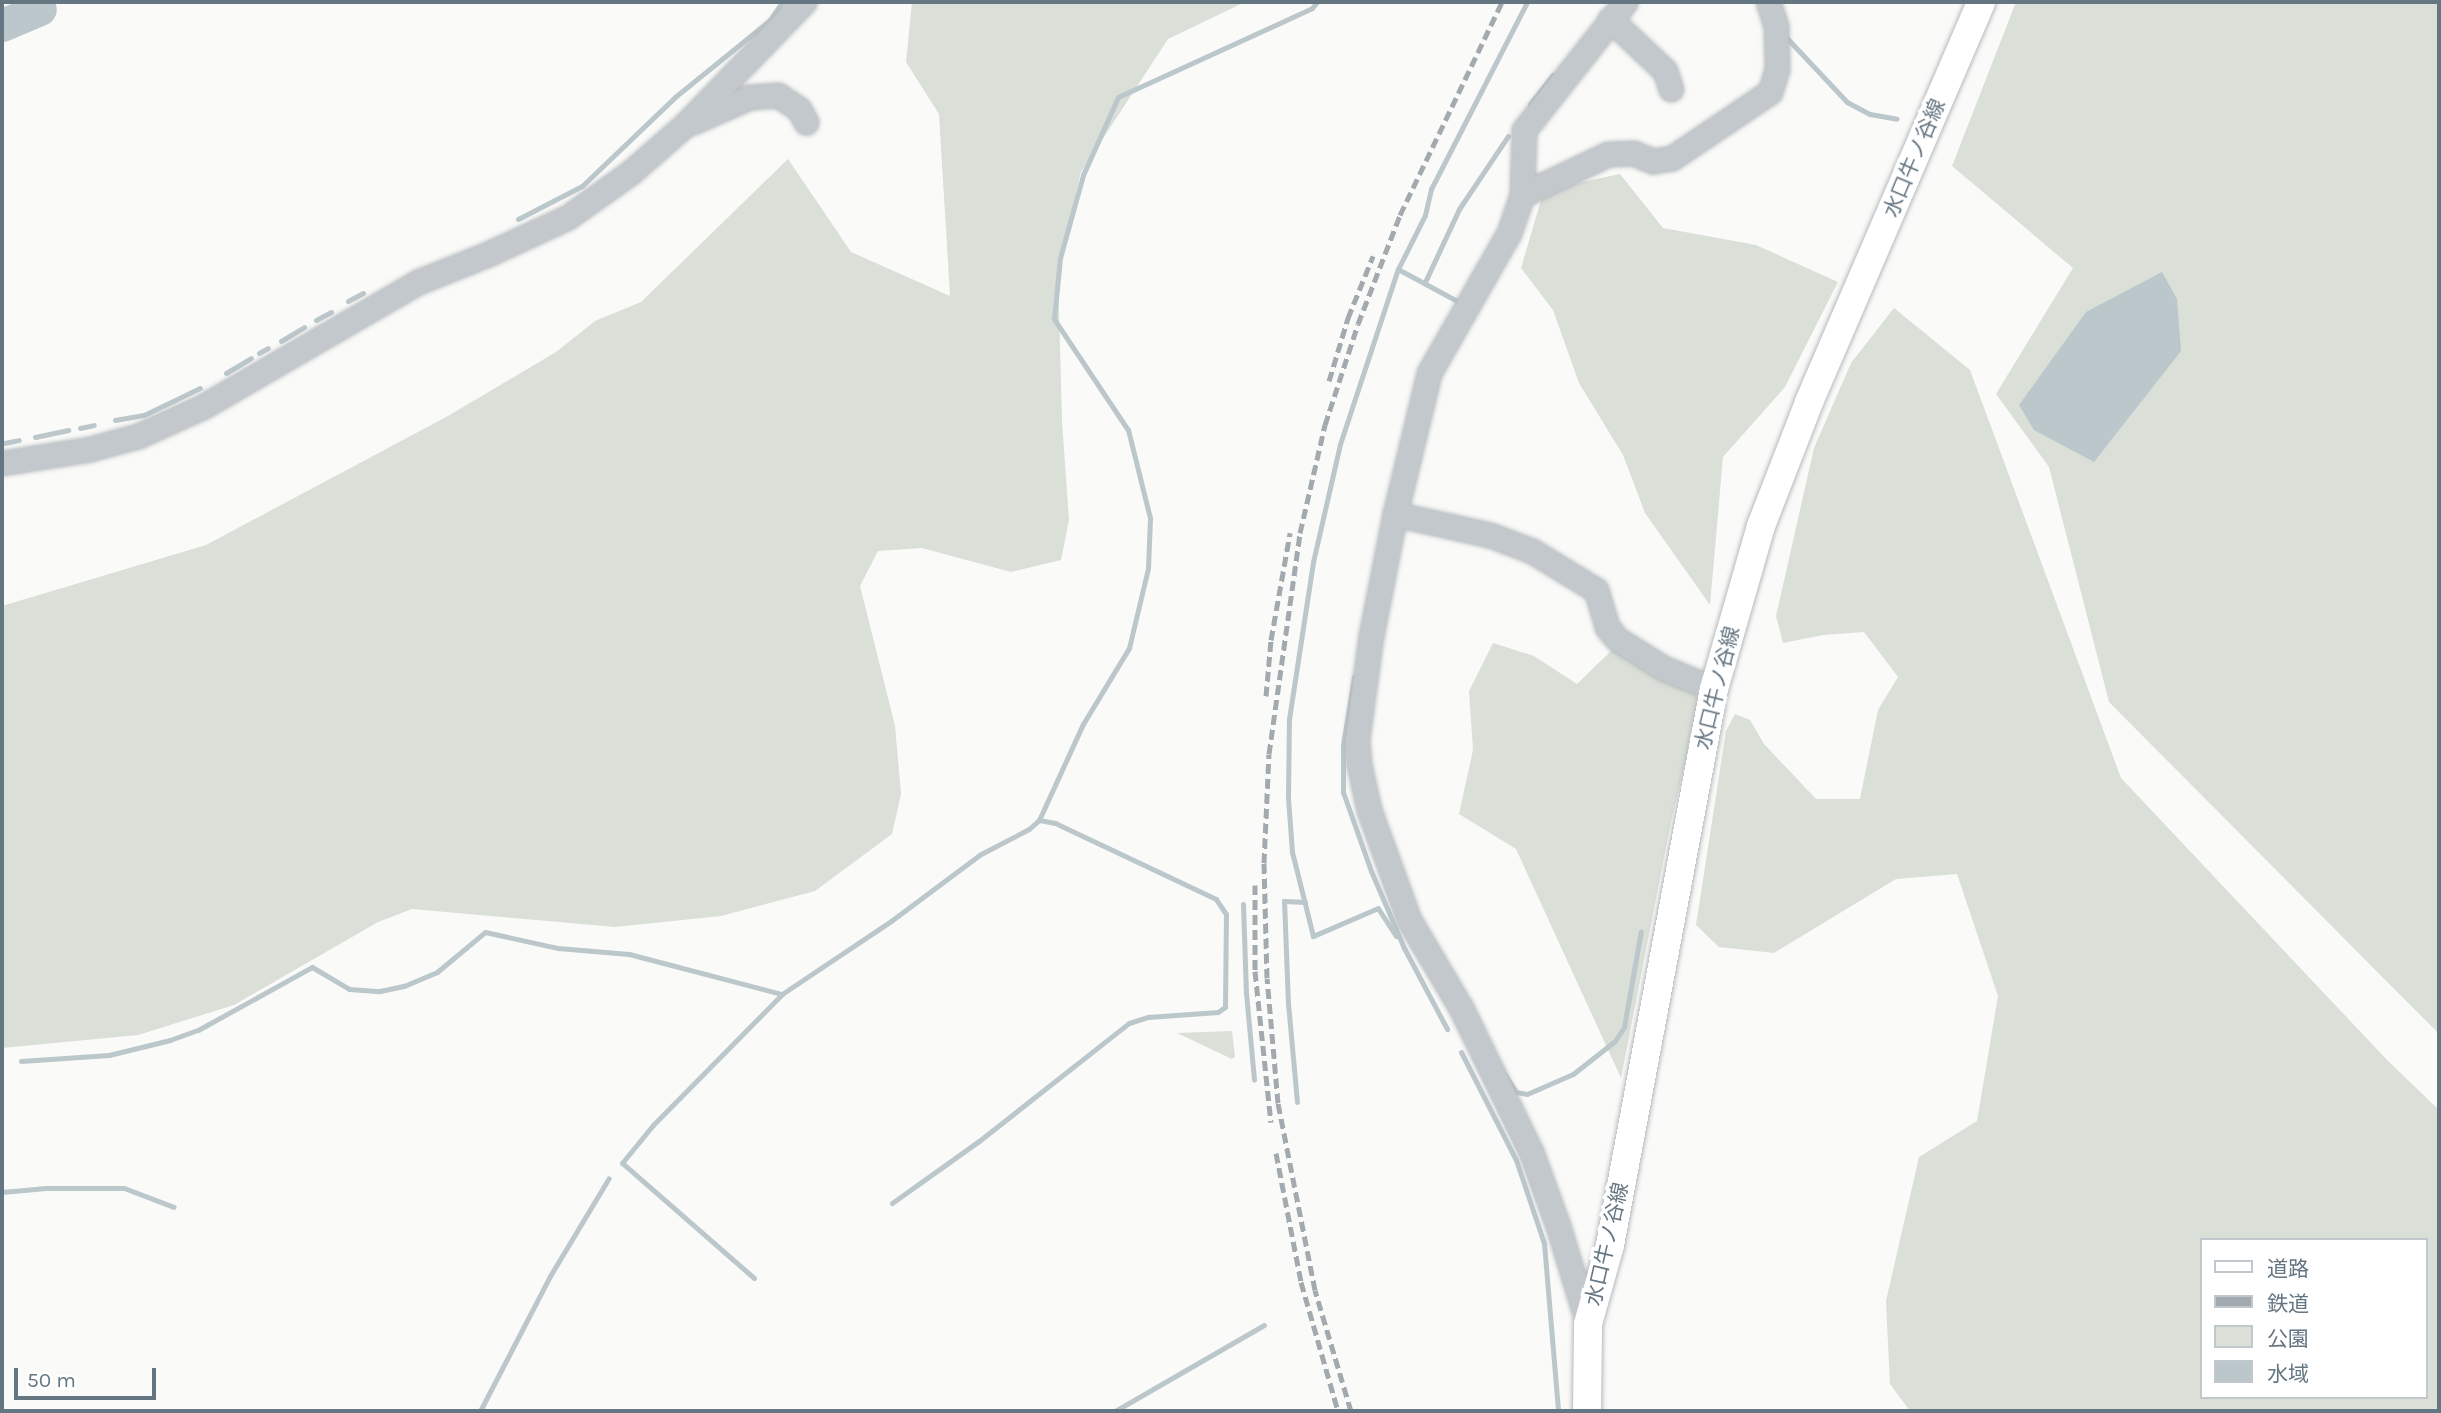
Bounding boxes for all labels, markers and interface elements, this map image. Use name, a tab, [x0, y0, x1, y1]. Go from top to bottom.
street label: 水口牛ノ谷線	[1878, 95, 1950, 221]
street label: 水口牛ノ谷線	[1690, 624, 1744, 752]
street label: 水口牛ノ谷線	[1581, 1180, 1633, 1308]
legend	[2200, 1238, 2427, 1399]
text: 道路	[2267, 1257, 2309, 1281]
text: 鉄道	[2267, 1292, 2309, 1316]
text: 公園	[2267, 1327, 2309, 1351]
scale bar	[18, 1354, 159, 1398]
text: 水域	[2267, 1362, 2309, 1386]
text: 50 m	[27, 1368, 76, 1392]

